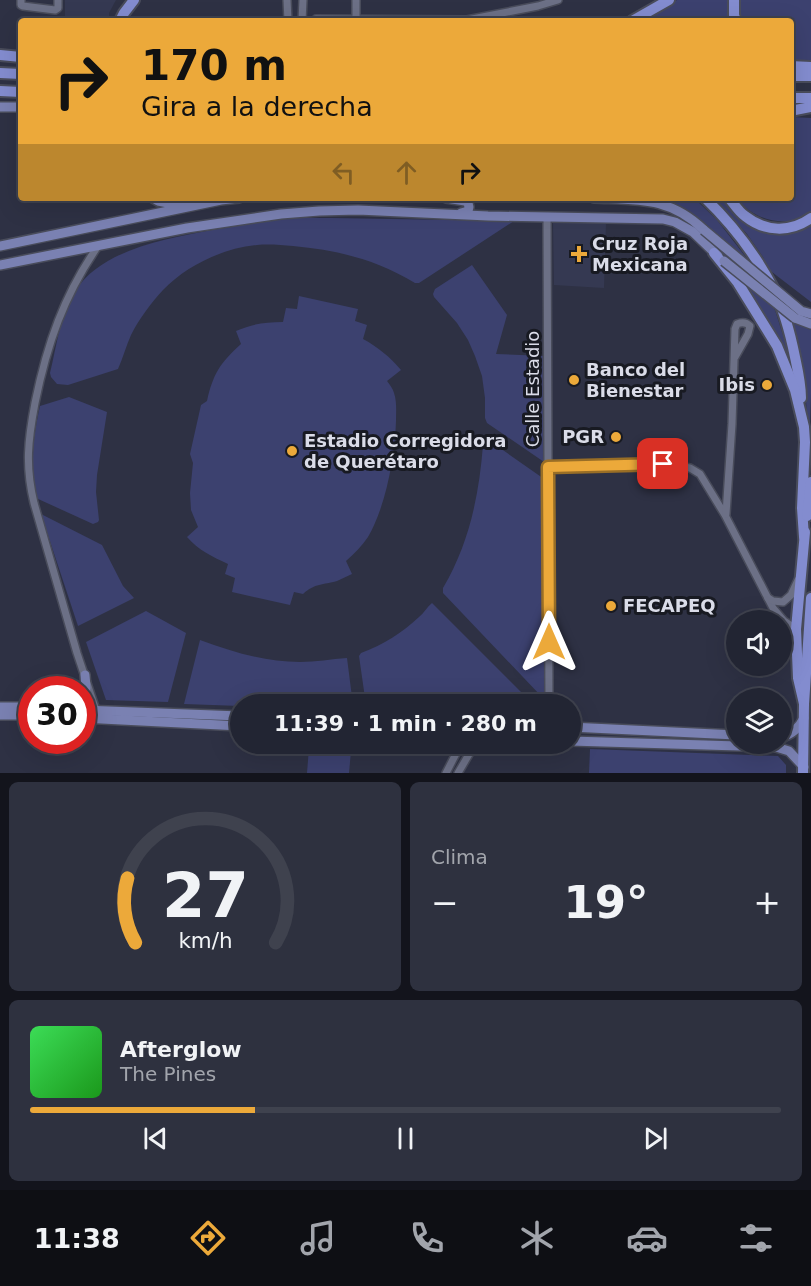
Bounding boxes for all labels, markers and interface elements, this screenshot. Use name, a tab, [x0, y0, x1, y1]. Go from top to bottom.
text: 170 m	[141, 41, 287, 90]
icon: right	[42, 42, 120, 120]
text: Gira a la derecha	[141, 91, 373, 122]
icon: left	[327, 156, 360, 189]
icon: ahead	[390, 156, 423, 189]
icon: right	[453, 156, 486, 189]
place label: Cruz Roja Mexicana	[592, 233, 688, 275]
marker: Cruz Roja Mexicana	[570, 245, 588, 263]
street label: Calle Estadio	[522, 331, 543, 447]
place label: Banco del Bienestar	[586, 359, 685, 401]
marker: Banco del Bienestar	[567, 373, 581, 387]
place label: Ibis	[719, 374, 755, 395]
marker: Ibis	[760, 378, 774, 392]
place label: PGR	[562, 426, 604, 447]
place label: Estadio Corregidora de Querétaro	[304, 430, 506, 472]
marker: PGR	[609, 430, 623, 444]
pin	[637, 438, 688, 489]
marker: Estadio Corregidora de Querétaro	[285, 444, 299, 458]
icon: arrive	[646, 447, 679, 480]
place label: FECAPEQ	[623, 595, 716, 616]
marker: FECAPEQ	[604, 599, 618, 613]
position arrow	[517, 610, 581, 674]
map controls	[726, 610, 792, 754]
button: sound	[726, 610, 792, 676]
speed limit sign: 30	[18, 676, 96, 754]
button: layers	[726, 688, 792, 754]
text: 11:39 · 1 min · 280 m	[274, 711, 537, 736]
text: Clima	[431, 845, 488, 869]
text: 27	[162, 859, 248, 932]
text: 19°	[563, 876, 649, 929]
text: −	[431, 883, 459, 922]
text: +	[753, 883, 781, 922]
text: km/h	[178, 929, 232, 954]
text: Afterglow	[120, 1037, 242, 1062]
text: The Pines	[120, 1062, 216, 1086]
icon: previous	[139, 1122, 172, 1155]
icon: pause	[389, 1122, 422, 1155]
icon: next	[639, 1122, 672, 1155]
icon: directions	[187, 1217, 229, 1259]
icon: music	[297, 1217, 339, 1259]
icon: phone	[406, 1217, 448, 1259]
icon: climate	[516, 1217, 558, 1259]
icon: car	[626, 1217, 668, 1259]
icon: filters	[735, 1217, 777, 1259]
text: 11:38	[34, 1223, 120, 1254]

